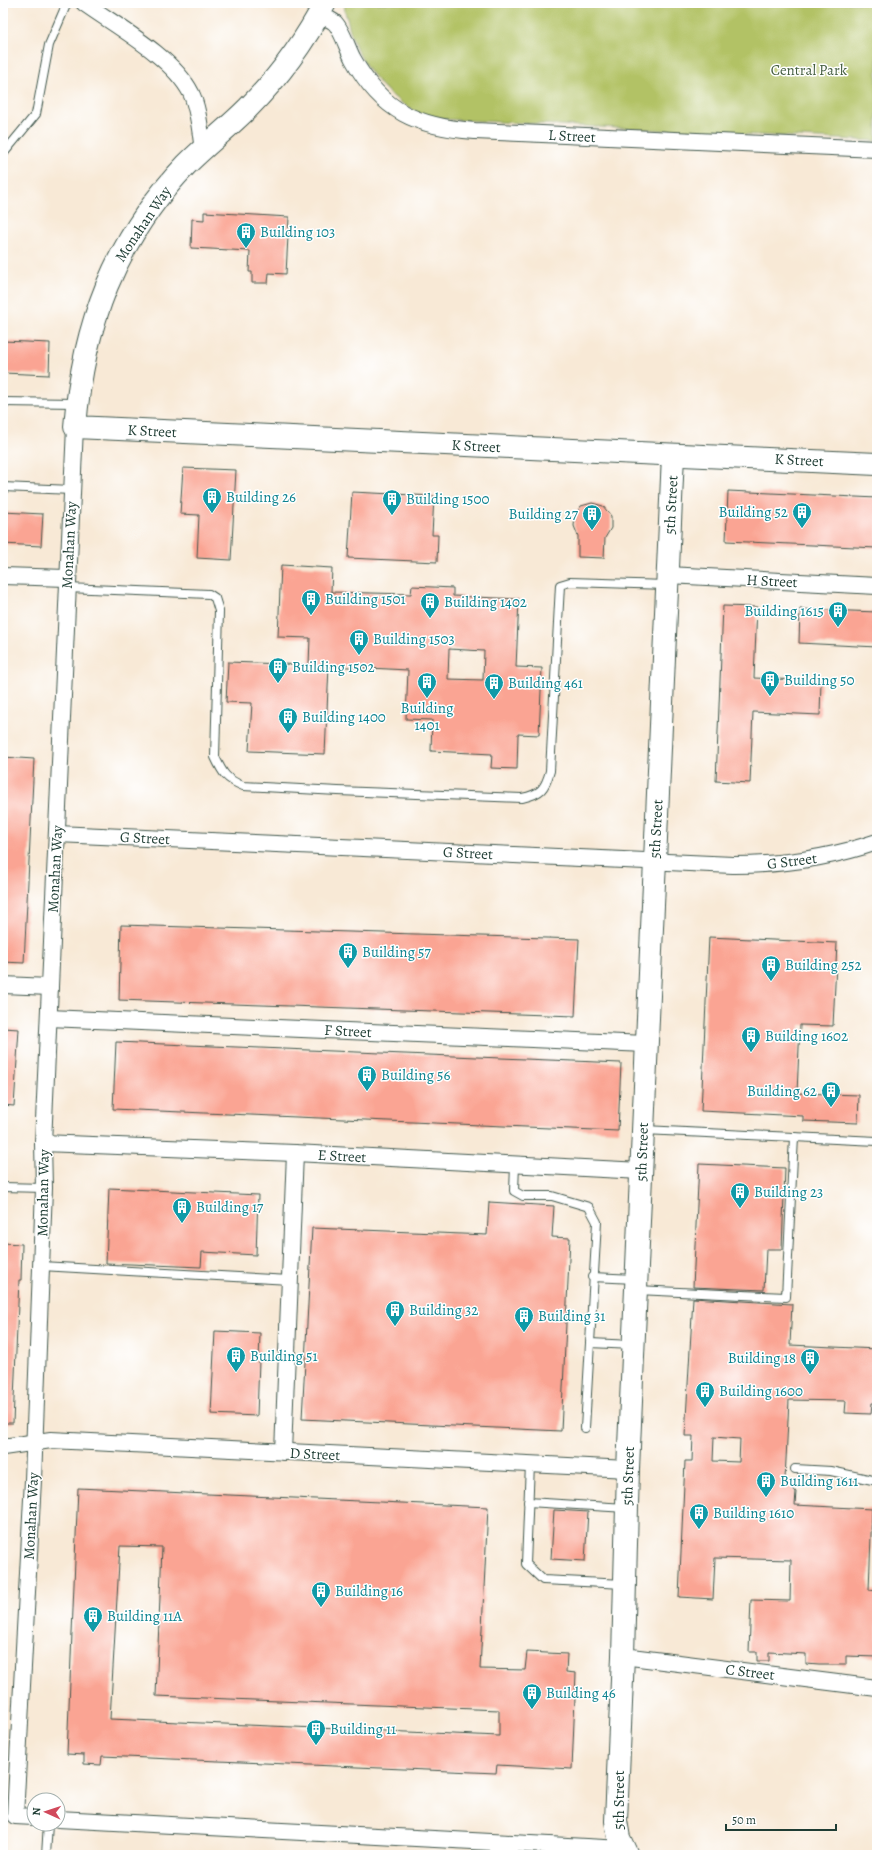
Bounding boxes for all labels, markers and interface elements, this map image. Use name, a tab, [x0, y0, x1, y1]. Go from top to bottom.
park label: Central Park	[771, 60, 848, 80]
street label: L Street	[548, 125, 596, 147]
street label: Monahan Way	[110, 182, 176, 266]
building icon: Building 103	[235, 221, 257, 249]
place label: Building 103	[260, 222, 335, 242]
street label: K Street	[127, 420, 177, 442]
street label: K Street	[451, 435, 501, 457]
street label: K Street	[774, 449, 824, 471]
street label: 5th Street	[659, 475, 683, 535]
building icon: Building 26	[201, 486, 223, 514]
place label: Building 26	[226, 487, 296, 507]
building icon: Building 1500	[381, 488, 403, 516]
place label: Building 1500	[406, 489, 490, 509]
street label: Monahan Way	[57, 501, 81, 589]
building icon: Building 52	[791, 501, 813, 529]
place label: Building 52	[718, 502, 788, 522]
building icon: Building 27	[581, 503, 603, 531]
place label: Building 27	[509, 504, 579, 524]
street label: H Street	[746, 570, 798, 592]
building icon: Building 1501	[300, 588, 322, 616]
place label: Building 1501	[325, 589, 406, 609]
building icon: Building 1402	[419, 591, 441, 619]
place label: Building 1402	[444, 592, 527, 612]
building icon: Building 1615	[827, 600, 849, 628]
place label: Building 1615	[744, 601, 824, 621]
building icon: Building 1503	[348, 628, 370, 656]
place label: Building 1503	[373, 629, 455, 649]
building icon: Building 1502	[267, 656, 289, 684]
place label: Building 1502	[292, 657, 375, 677]
building icon: Building 50	[759, 669, 781, 697]
place label: Building 50	[784, 670, 854, 690]
building icon: Building 1401	[416, 671, 438, 699]
building icon: Building 461	[483, 672, 505, 700]
place label: Building 461	[508, 673, 583, 693]
place label: Building 1401	[401, 698, 454, 735]
building icon: Building 1400	[277, 706, 299, 734]
place label: Building 1400	[302, 707, 386, 727]
street label: 5th Street	[644, 799, 668, 859]
street label: Monahan Way	[43, 825, 67, 913]
street label: G Street	[120, 827, 170, 849]
street label: G Street	[443, 842, 493, 864]
street label: G Street	[766, 848, 818, 874]
building icon: Building 57	[337, 941, 359, 969]
place label: Building 57	[362, 942, 431, 962]
building icon: Building 252	[760, 954, 782, 982]
place label: Building 252	[785, 955, 862, 975]
street label: F Street	[324, 1020, 372, 1042]
building icon: Building 1602	[740, 1025, 762, 1053]
place label: Building 1602	[765, 1026, 848, 1046]
building icon: Building 56	[356, 1064, 378, 1092]
place label: Building 56	[381, 1065, 450, 1085]
building icon: Building 62	[820, 1080, 842, 1108]
place label: Building 62	[747, 1081, 817, 1101]
street label: 5th Street	[631, 1122, 653, 1182]
street label: E Street	[317, 1145, 367, 1167]
street label: Monahan Way	[32, 1149, 54, 1237]
building icon: Building 23	[729, 1181, 751, 1209]
place label: Building 23	[754, 1182, 823, 1202]
building icon: Building 17	[171, 1196, 193, 1224]
place label: Building 17	[196, 1197, 264, 1217]
building icon: Building 32	[384, 1299, 406, 1327]
place label: Building 32	[409, 1300, 478, 1320]
building icon: Building 31	[513, 1305, 535, 1333]
place label: Building 31	[538, 1306, 605, 1326]
building icon: Building 51	[225, 1345, 247, 1373]
place label: Building 51	[250, 1346, 318, 1366]
building icon: Building 18	[799, 1347, 821, 1375]
place label: Building 18	[728, 1348, 796, 1368]
building icon: Building 1600	[694, 1380, 716, 1408]
place label: Building 1600	[719, 1381, 803, 1401]
street label: D Street	[289, 1443, 341, 1465]
street label: 5th Street	[617, 1446, 639, 1506]
building icon: Building 1611	[755, 1470, 777, 1498]
place label: Building 1611	[780, 1471, 858, 1491]
street label: Monahan Way	[19, 1472, 43, 1560]
building icon: Building 1610	[688, 1502, 710, 1530]
place label: Building 1610	[713, 1503, 794, 1523]
building icon: Building 16	[310, 1580, 332, 1608]
place label: Building 16	[335, 1581, 403, 1601]
building icon: Building 11A	[82, 1605, 104, 1633]
place label: Building 11A	[107, 1606, 182, 1626]
street label: C Street	[724, 1659, 776, 1685]
building icon: Building 46	[521, 1682, 543, 1710]
place label: Building 46	[546, 1683, 616, 1703]
building icon: Building 11	[305, 1718, 327, 1746]
place label: Building 11	[330, 1719, 396, 1739]
street label: 5th Street	[609, 1770, 629, 1830]
north arrow	[26, 1792, 66, 1832]
scale bar	[726, 1806, 836, 1832]
text: N	[29, 1807, 44, 1816]
text: 50 m	[732, 1812, 756, 1828]

